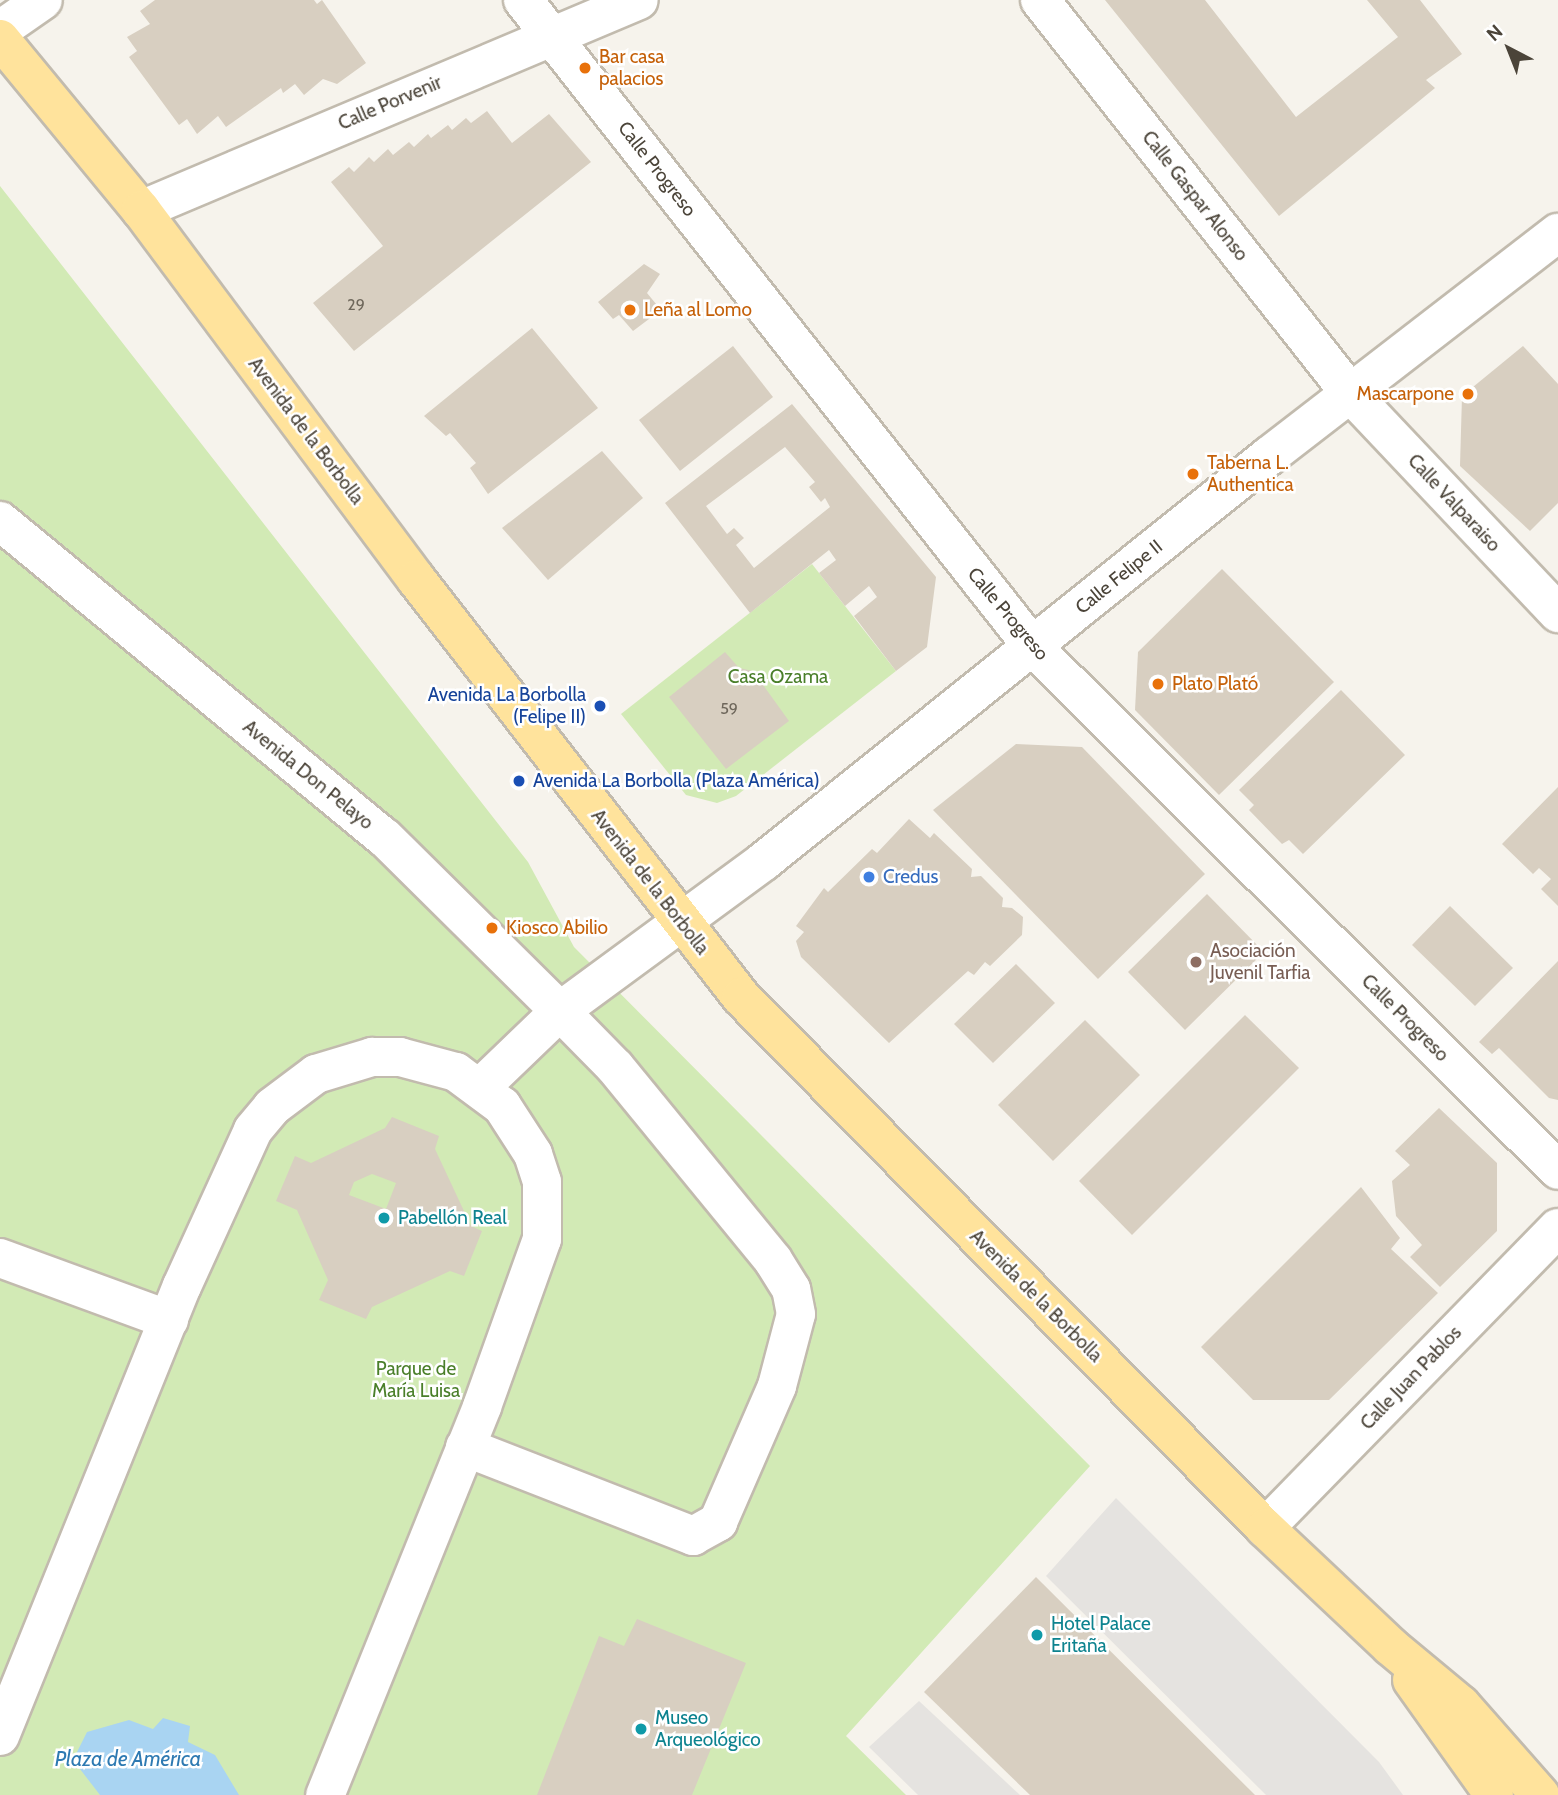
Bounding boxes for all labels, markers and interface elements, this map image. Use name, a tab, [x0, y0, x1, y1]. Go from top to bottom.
north arrow	[1474, 14, 1544, 84]
text: N	[1482, 20, 1507, 46]
place label: Bar casa palacios	[599, 46, 664, 90]
marker: Bar casa palacios	[577, 60, 593, 76]
street label: Calle Porvenir	[335, 71, 445, 135]
street label: Calle Progreso	[613, 117, 701, 221]
street label: Calle Gaspar Alonso	[1137, 126, 1253, 266]
house number: 29	[347, 295, 365, 315]
place label: Leña al Lomo	[644, 299, 752, 321]
marker: Leña al Lomo	[622, 302, 638, 318]
street label: Avenida de la Borbolla	[243, 353, 369, 509]
place label: Mascarpone	[1357, 383, 1454, 405]
marker: Mascarpone	[1460, 386, 1476, 402]
street label: Calle Valparaiso	[1403, 449, 1505, 557]
place label: Taberna L. Authentica	[1207, 452, 1294, 496]
marker: Taberna L. Authentica	[1185, 466, 1201, 482]
street label: Calle Felipe II	[1071, 535, 1167, 619]
street label: Calle Progreso	[963, 563, 1053, 665]
park label: Casa Ozama	[728, 666, 828, 688]
place label: Plato Plató	[1172, 673, 1258, 695]
marker: Plato Plató	[1150, 676, 1166, 692]
place label: Avenida La Borbolla (Felipe II)	[428, 684, 586, 728]
marker: Avenida La Borbolla (Felipe II)	[592, 698, 608, 714]
house number: 59	[720, 699, 738, 719]
street label: Avenida Don Pelayo	[238, 715, 378, 835]
place label: Avenida La Borbolla (Plaza América)	[533, 770, 820, 792]
marker: Avenida La Borbolla (Plaza América)	[511, 773, 527, 789]
street label: Avenida de la Borbolla	[586, 805, 714, 959]
place label: Credus	[883, 866, 938, 888]
marker: Credus	[861, 869, 877, 885]
place label: Kiosco Abilio	[506, 917, 608, 939]
marker: Kiosco Abilio	[484, 920, 500, 936]
place label: Asociación Juvenil Tarfia	[1210, 940, 1310, 984]
marker: Asociación Juvenil Tarfia	[1188, 954, 1204, 970]
street label: Calle Progreso	[1357, 970, 1453, 1066]
place label: Pabellón Real	[398, 1207, 507, 1229]
marker: Pabellón Real	[376, 1210, 392, 1226]
street label: Avenida de la Borbolla	[965, 1225, 1107, 1367]
street label: Calle Juan Pablos	[1356, 1321, 1466, 1435]
park label: Parque de María Luisa	[372, 1358, 460, 1402]
place label: Hotel Palace Eritaña	[1051, 1613, 1151, 1657]
marker: Hotel Palace Eritaña	[1029, 1627, 1045, 1643]
place label: Museo Arqueológico	[655, 1707, 761, 1751]
marker: Museo Arqueológico	[633, 1721, 649, 1737]
water label: Plaza de América	[55, 1746, 201, 1772]

